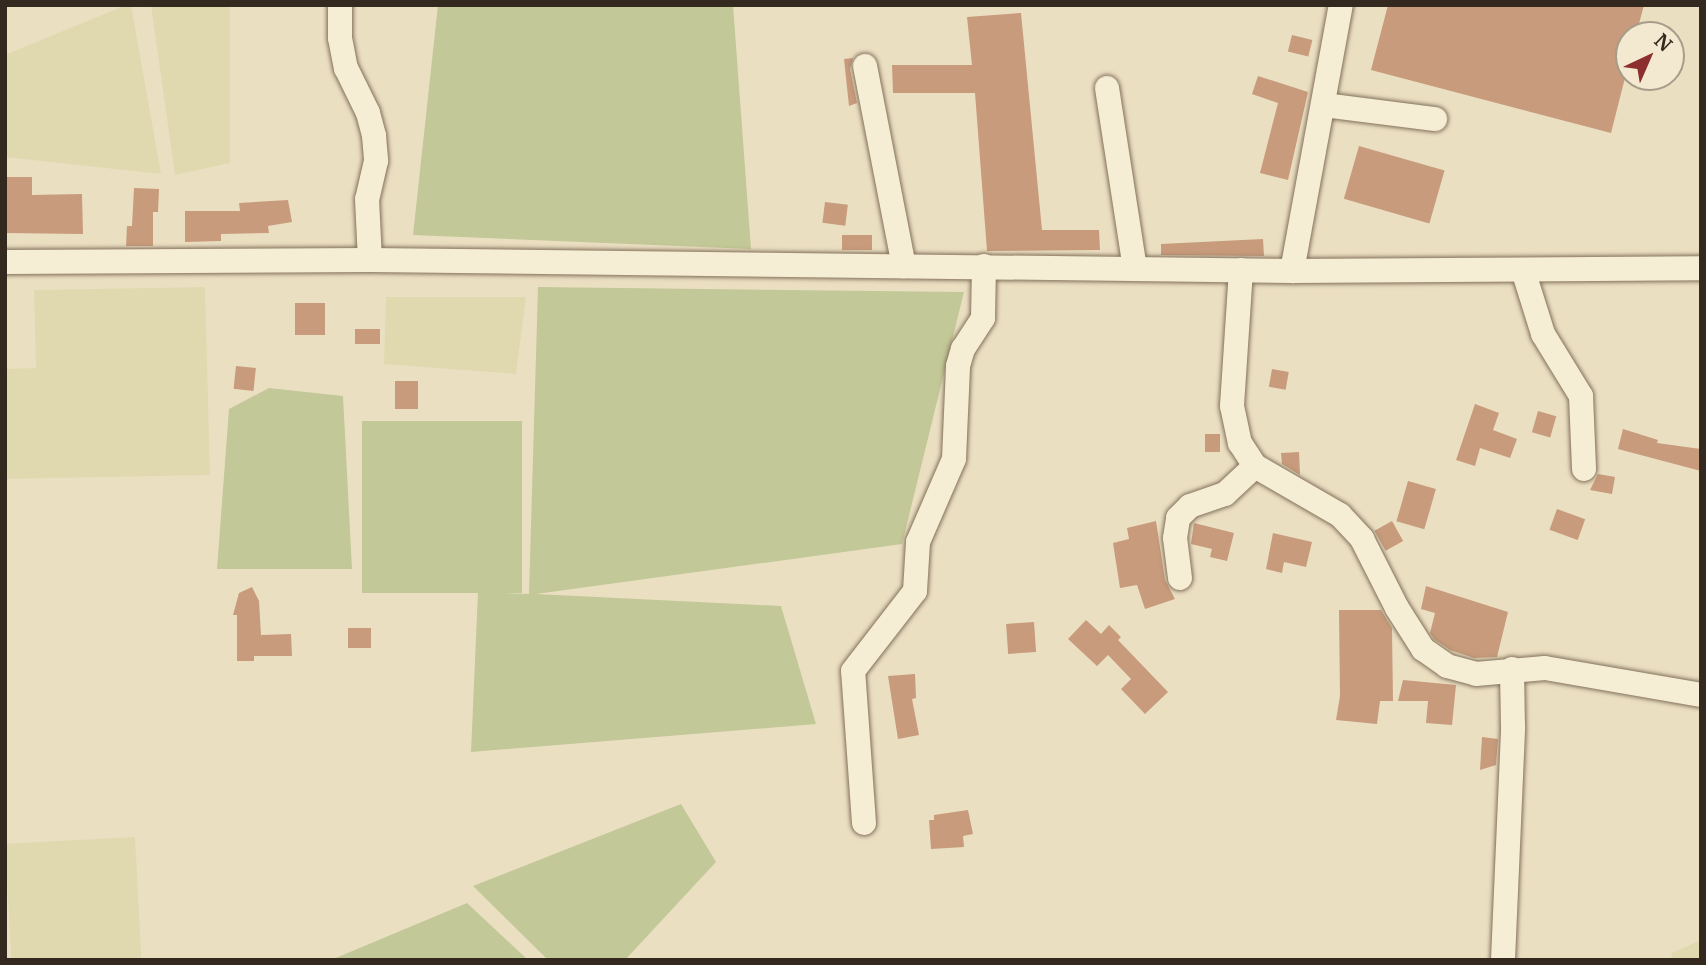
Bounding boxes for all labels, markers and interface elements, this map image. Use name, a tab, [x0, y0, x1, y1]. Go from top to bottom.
north arrow	[1615, 21, 1685, 91]
text: N	[1649, 28, 1677, 56]

